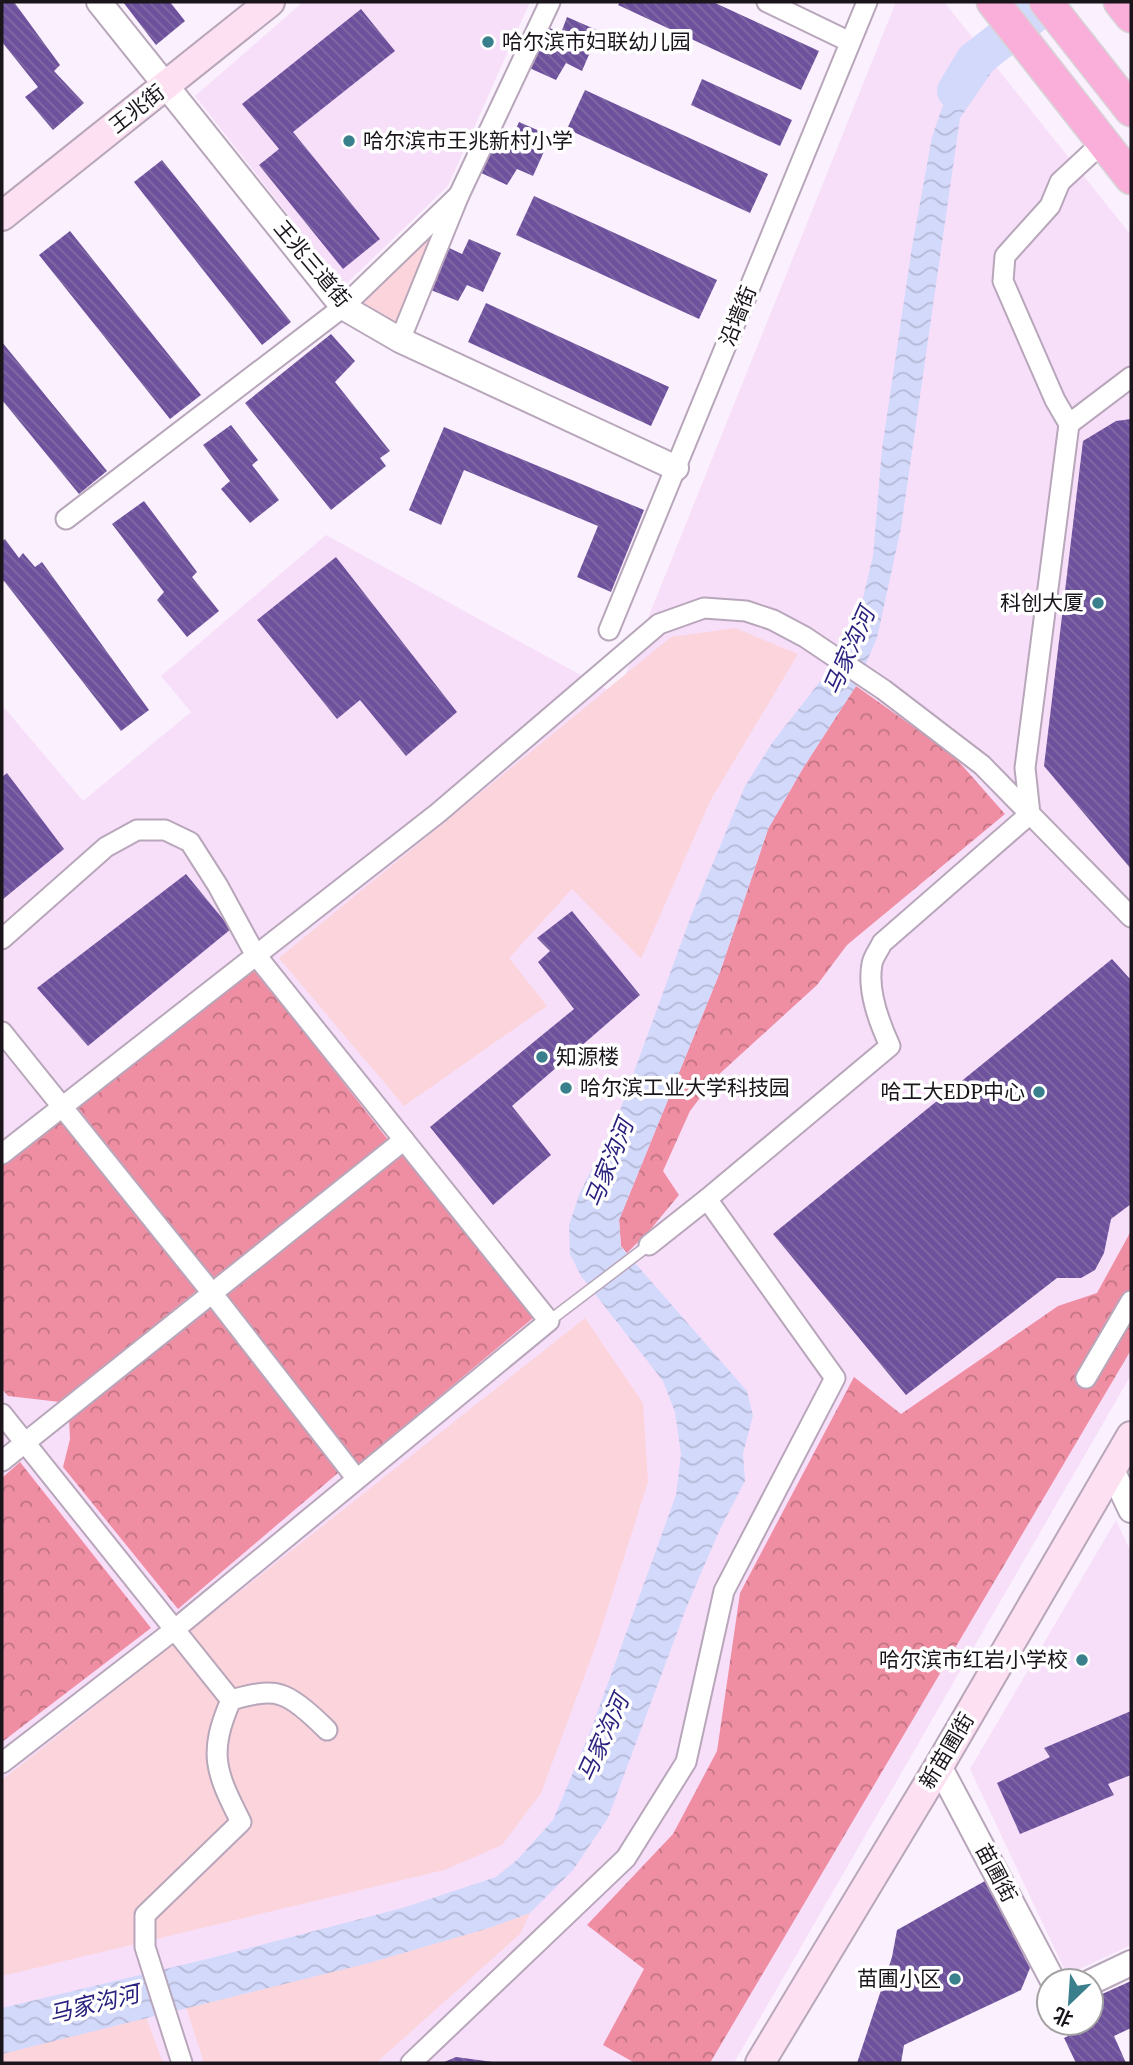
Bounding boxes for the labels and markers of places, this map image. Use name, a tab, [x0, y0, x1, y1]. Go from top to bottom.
place label: 哈尔滨市妇联幼儿园	[502, 27, 691, 55]
marker: 哈尔滨市妇联幼儿园	[480, 34, 496, 50]
place label: 哈尔滨市王兆新村小学	[363, 126, 573, 154]
marker: 哈尔滨市王兆新村小学	[341, 133, 357, 149]
place label: 科创大厦	[1000, 588, 1084, 616]
marker: 科创大厦	[1090, 595, 1106, 611]
place label: 知源楼	[556, 1042, 619, 1070]
marker: 知源楼	[534, 1049, 550, 1065]
place label: 哈尔滨工业大学科技园	[580, 1073, 790, 1101]
place label: 哈工大EDP中心	[880, 1077, 1025, 1105]
marker: 哈尔滨工业大学科技园	[558, 1080, 574, 1096]
marker: 哈工大EDP中心	[1031, 1084, 1047, 1100]
place label: 哈尔滨市红岩小学校	[879, 1645, 1068, 1673]
marker: 哈尔滨市红岩小学校	[1074, 1652, 1090, 1668]
place label: 苗圃小区	[857, 1964, 941, 1992]
marker: 苗圃小区	[947, 1971, 963, 1987]

